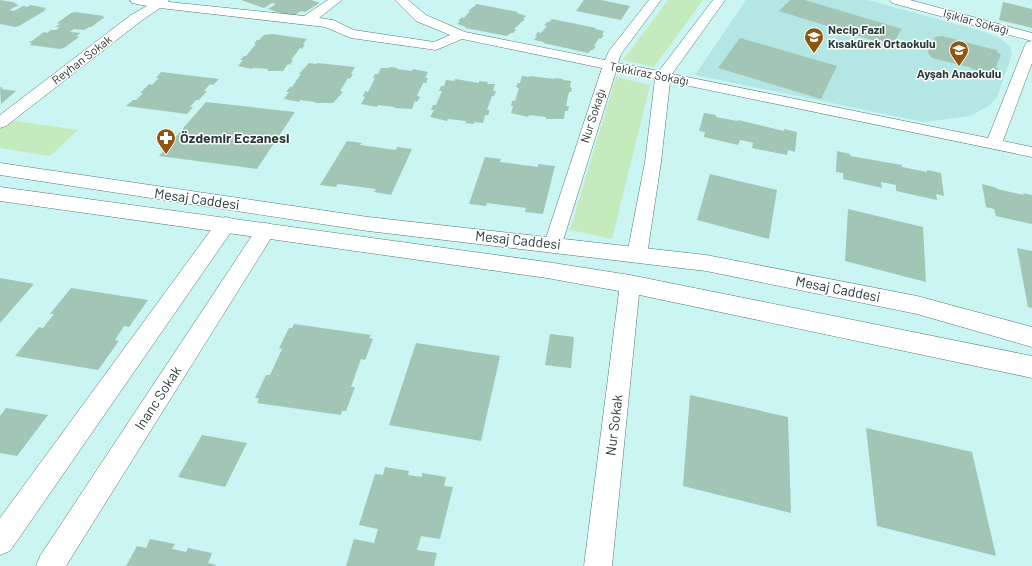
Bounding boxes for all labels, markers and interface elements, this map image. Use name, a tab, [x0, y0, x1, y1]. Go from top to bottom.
street label: Işıklar Sokağı	[942, 6, 1011, 37]
place label: Necip Fazıl Kısakürek Ortaokulu	[828, 22, 936, 50]
school or university icon: Necip Fazıl Kısakürek Ortaokulu	[803, 26, 825, 54]
street label: Reyhan Sokak	[49, 31, 114, 87]
school or university icon: Ayşah Anaokulu	[948, 39, 970, 67]
street label: Tekkiraz Sokağı	[608, 58, 690, 88]
place label: Ayşah Anaokulu	[917, 66, 1001, 80]
street label: Nur Sokağı	[577, 87, 607, 144]
pharmacy icon: Özdemir Eczanesi	[155, 127, 177, 155]
place label: Özdemir Eczanesi	[180, 129, 290, 146]
street label: Mesaj Caddesi	[153, 184, 241, 213]
street label: Mesaj Caddesi	[474, 227, 562, 252]
street label: Mesaj Caddesi	[794, 272, 882, 305]
street label: Inanc Sokak	[131, 363, 185, 433]
street label: Nur Sokak	[601, 393, 626, 457]

